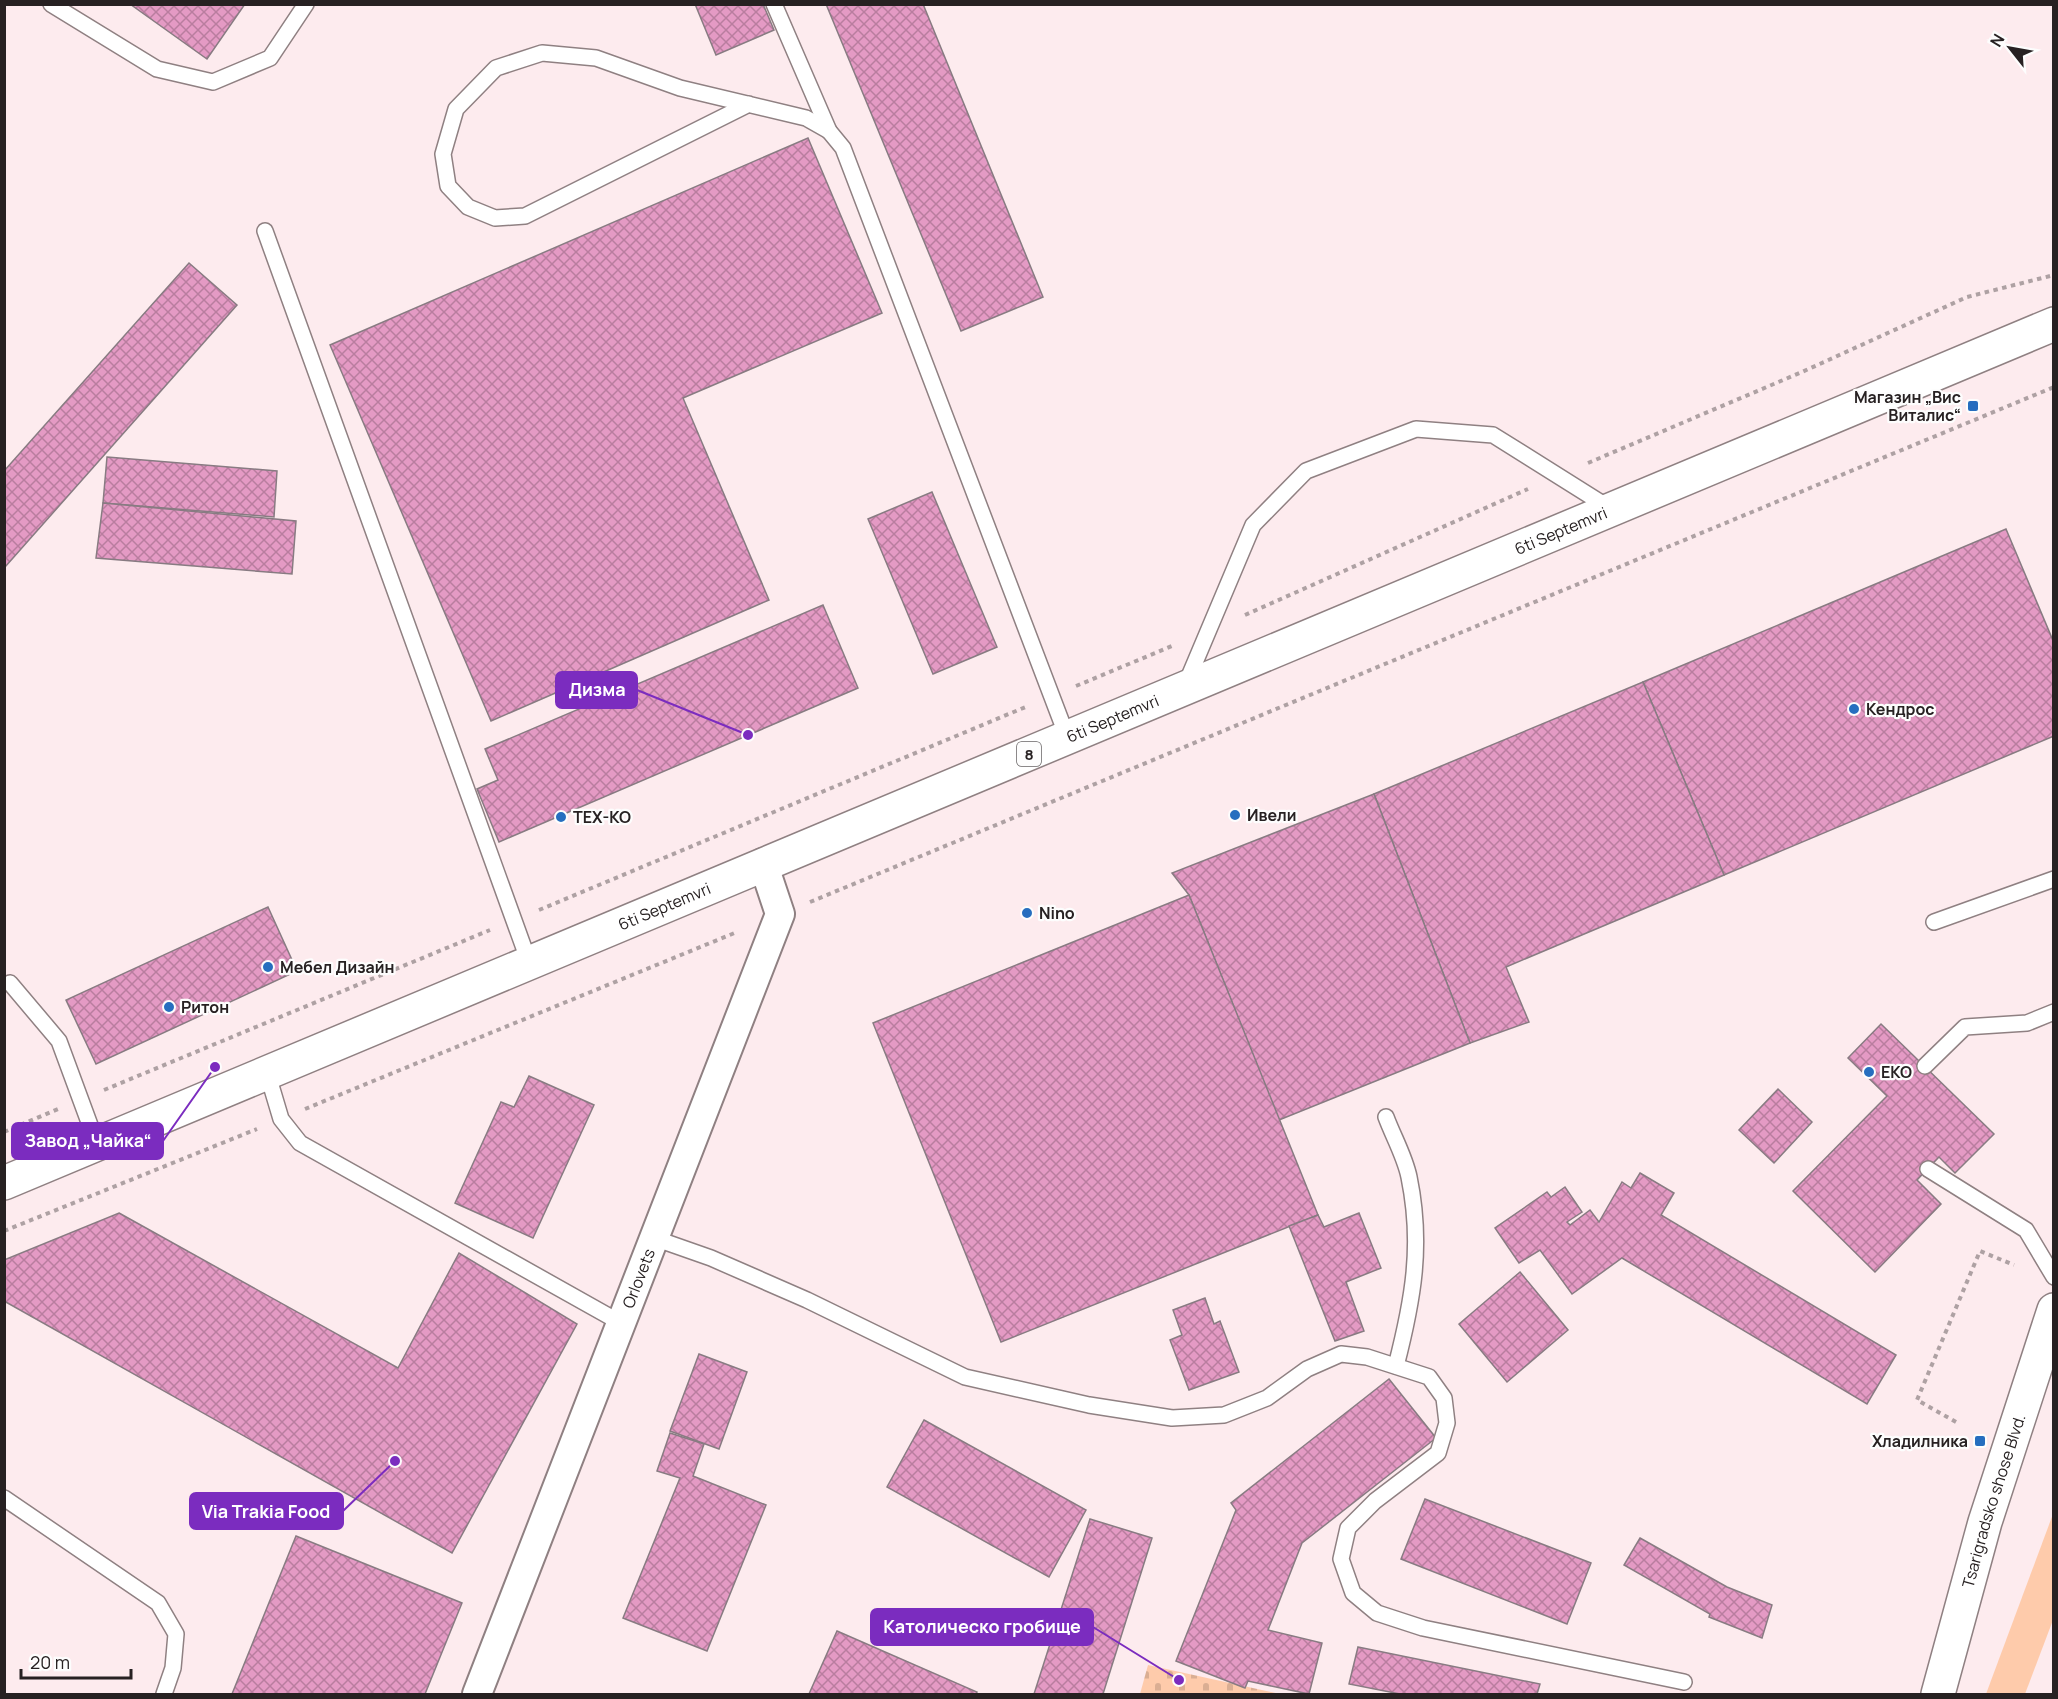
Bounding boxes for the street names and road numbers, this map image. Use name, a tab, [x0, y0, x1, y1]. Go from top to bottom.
street label: 6ti Septemvri	[1511, 502, 1610, 560]
street label: 6ti Septemvri	[1063, 689, 1162, 748]
road number: 8	[1017, 742, 1041, 766]
street label: 6ti Septemvri	[615, 877, 714, 935]
street label: Orlovets	[617, 1245, 660, 1311]
street label: Tsarigradsko shose Blvd.	[1957, 1411, 2030, 1590]

